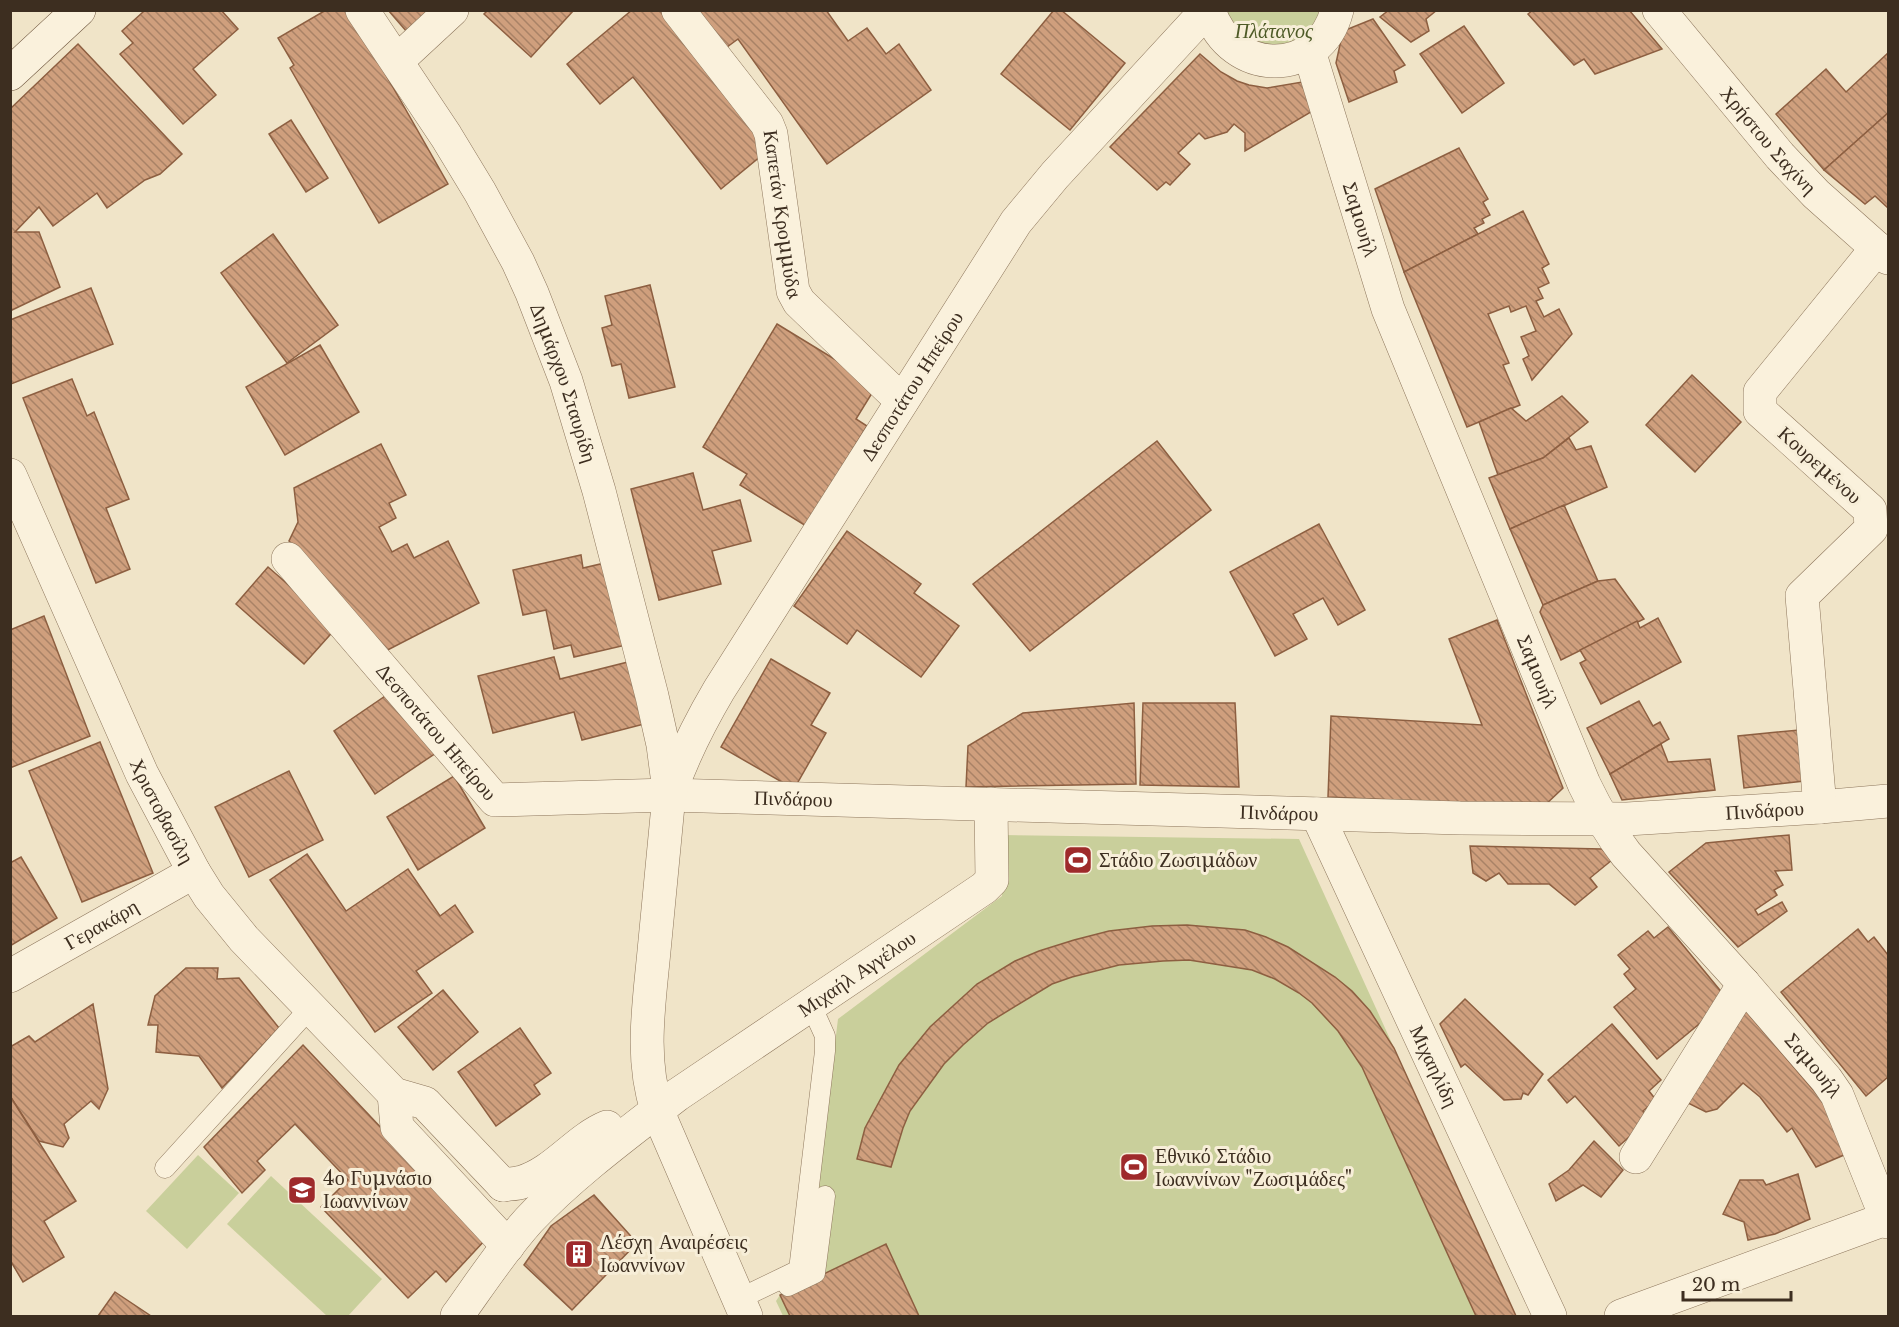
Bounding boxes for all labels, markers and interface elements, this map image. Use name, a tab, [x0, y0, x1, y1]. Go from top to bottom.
park label: Πλάτανος	[1234, 19, 1314, 43]
street label: Χρήστου Σαχίνη	[1715, 81, 1822, 199]
street label: Καπετάν Κρομμύδα	[759, 128, 807, 303]
street label: Σαμουήλ	[1338, 179, 1383, 260]
street label: Δημάρχου Σταυρίδη	[525, 300, 602, 466]
street label: Δεσποτάτου Ηπείρου	[856, 307, 968, 465]
street label: Κουρεμένου	[1773, 421, 1867, 509]
street label: Σαμουήλ	[1512, 632, 1563, 712]
street label: Δεσποτάτου Ηπείρου	[371, 659, 502, 805]
street label: Χριστοβασίλη	[125, 755, 199, 868]
street label: Πινδάρου	[753, 785, 833, 812]
street label: Πινδάρου	[1725, 796, 1805, 825]
street label: Πινδάρου	[1239, 800, 1319, 826]
sports icon: Στάδιο Ζωσιμάδων	[1062, 844, 1094, 876]
place label: Στάδιο Ζωσιμάδων	[1099, 848, 1257, 872]
street label: Γερακάρη	[60, 894, 143, 955]
street label: Μιχαήλ Αγγέλου	[793, 925, 920, 1022]
street label: Μιχαηλίδη	[1405, 1021, 1463, 1111]
street label: Σαμουήλ	[1780, 1028, 1847, 1102]
place label: Εθνικό Στάδιο Ιωαννίνων "Ζωσιμάδες"	[1155, 1144, 1352, 1191]
sports icon: Εθνικό Στάδιο Ιωαννίνων "Ζωσιμάδες"	[1118, 1151, 1150, 1183]
place label: 4ο Γυμνάσιο Ιωαννίνων	[323, 1166, 432, 1213]
school or university icon: 4ο Γυμνάσιο Ιωαννίνων	[286, 1174, 318, 1206]
place label: Λέσχη Αναιρέσεις Ιωαννίνων	[600, 1230, 748, 1277]
building icon: Λέσχη Αναιρέσεις Ιωαννίνων	[563, 1238, 595, 1270]
scale bar	[1683, 1264, 1791, 1302]
text: 20 m	[1692, 1274, 1740, 1296]

